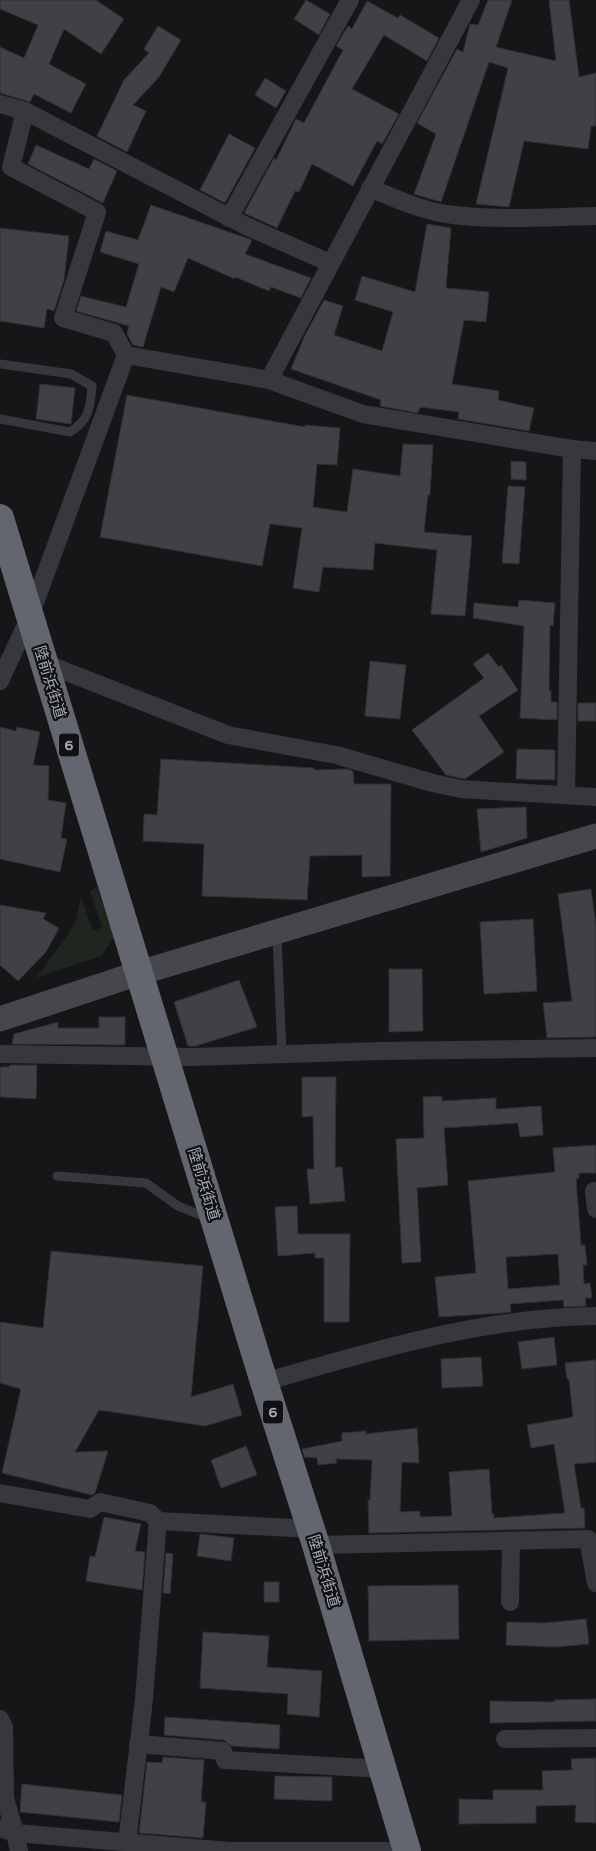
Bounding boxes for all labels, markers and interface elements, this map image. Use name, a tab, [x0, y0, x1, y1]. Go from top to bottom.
street label: 陸前浜街道	[30, 643, 70, 721]
road number: 6	[59, 734, 79, 756]
street label: 陸前浜街道	[184, 1145, 224, 1223]
road number: 6	[263, 1400, 283, 1424]
street label: 陸前浜街道	[304, 1532, 344, 1610]

